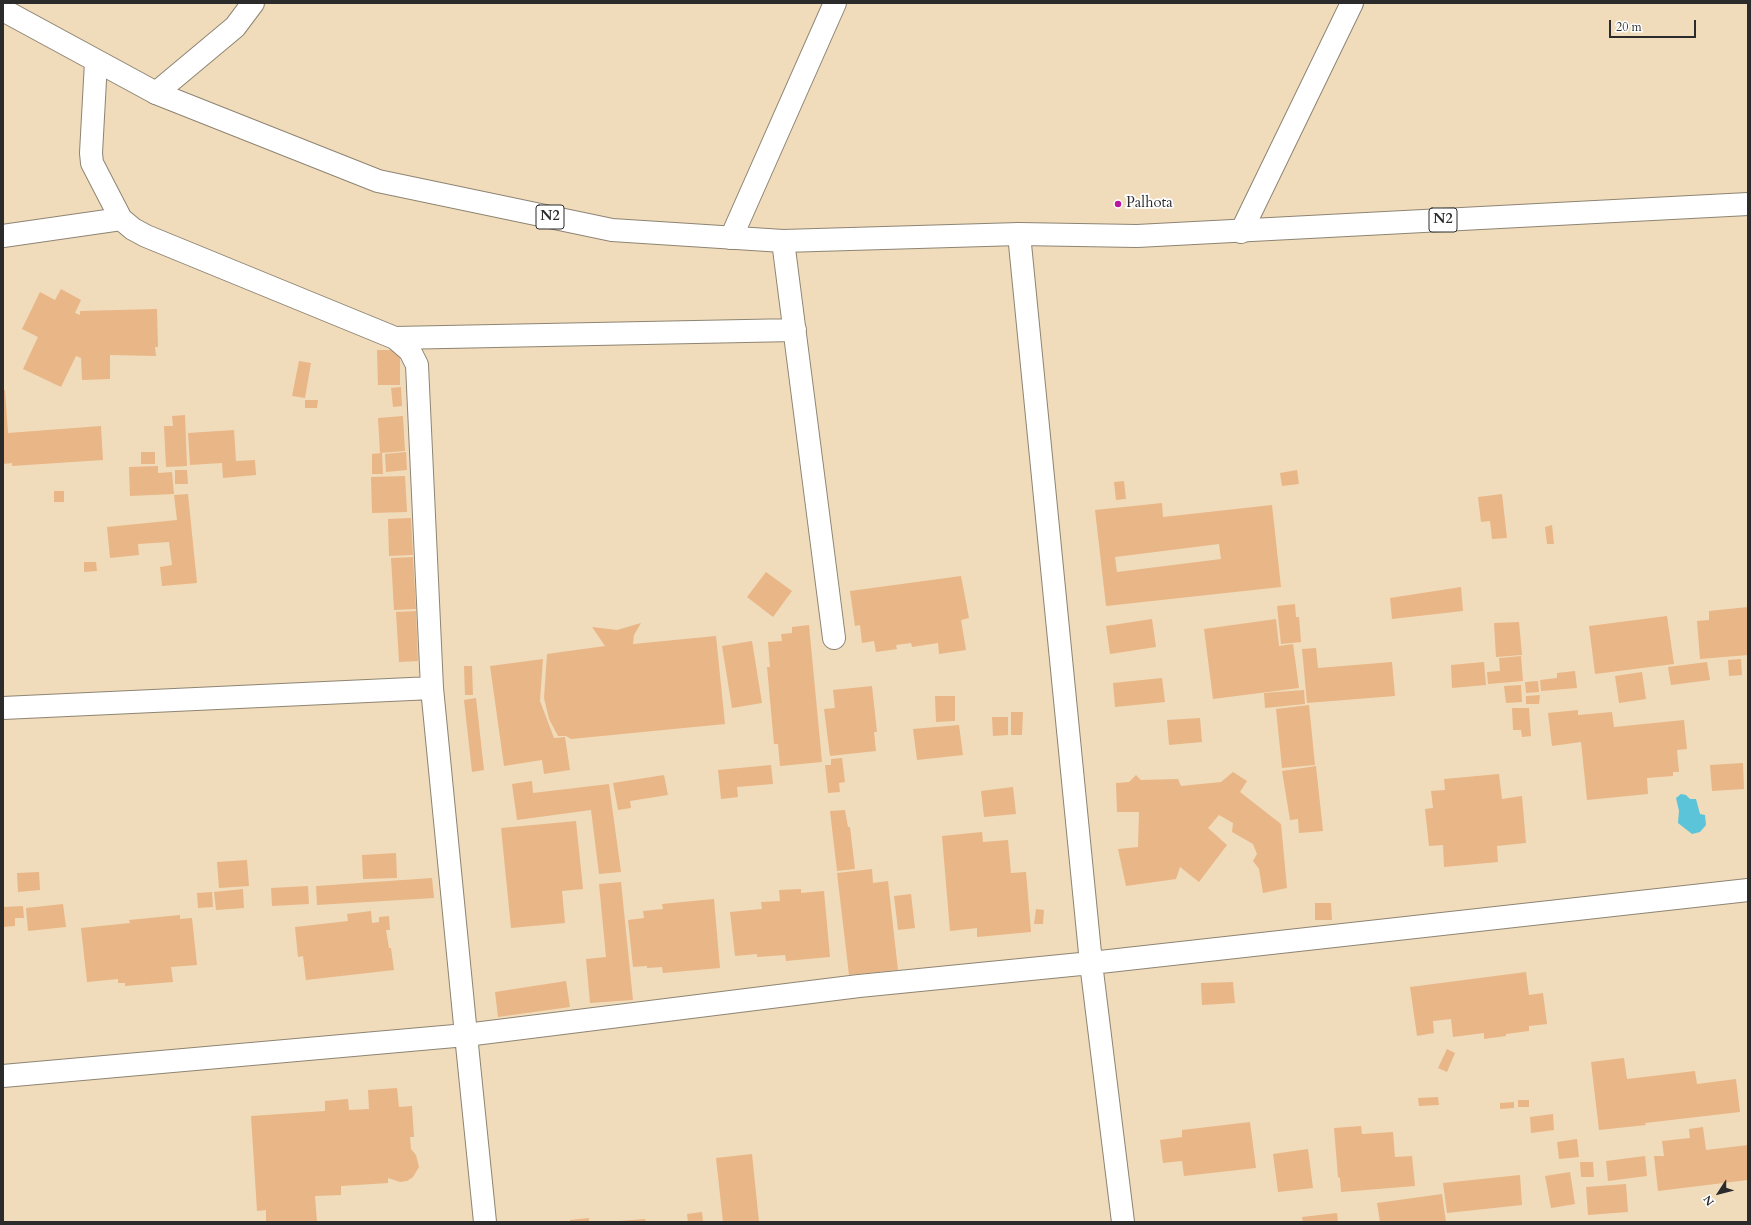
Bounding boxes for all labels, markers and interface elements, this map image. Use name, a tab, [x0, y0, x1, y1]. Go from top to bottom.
scale bar	[1611, 12, 1698, 38]
text: 20 m	[1616, 19, 1642, 35]
place label: Palhota	[1126, 195, 1173, 213]
marker: Palhota	[1113, 199, 1123, 209]
road number: N2	[536, 205, 564, 229]
road number: N2	[1429, 208, 1457, 232]
north arrow	[1699, 1173, 1739, 1213]
text: N	[1700, 1192, 1718, 1209]

